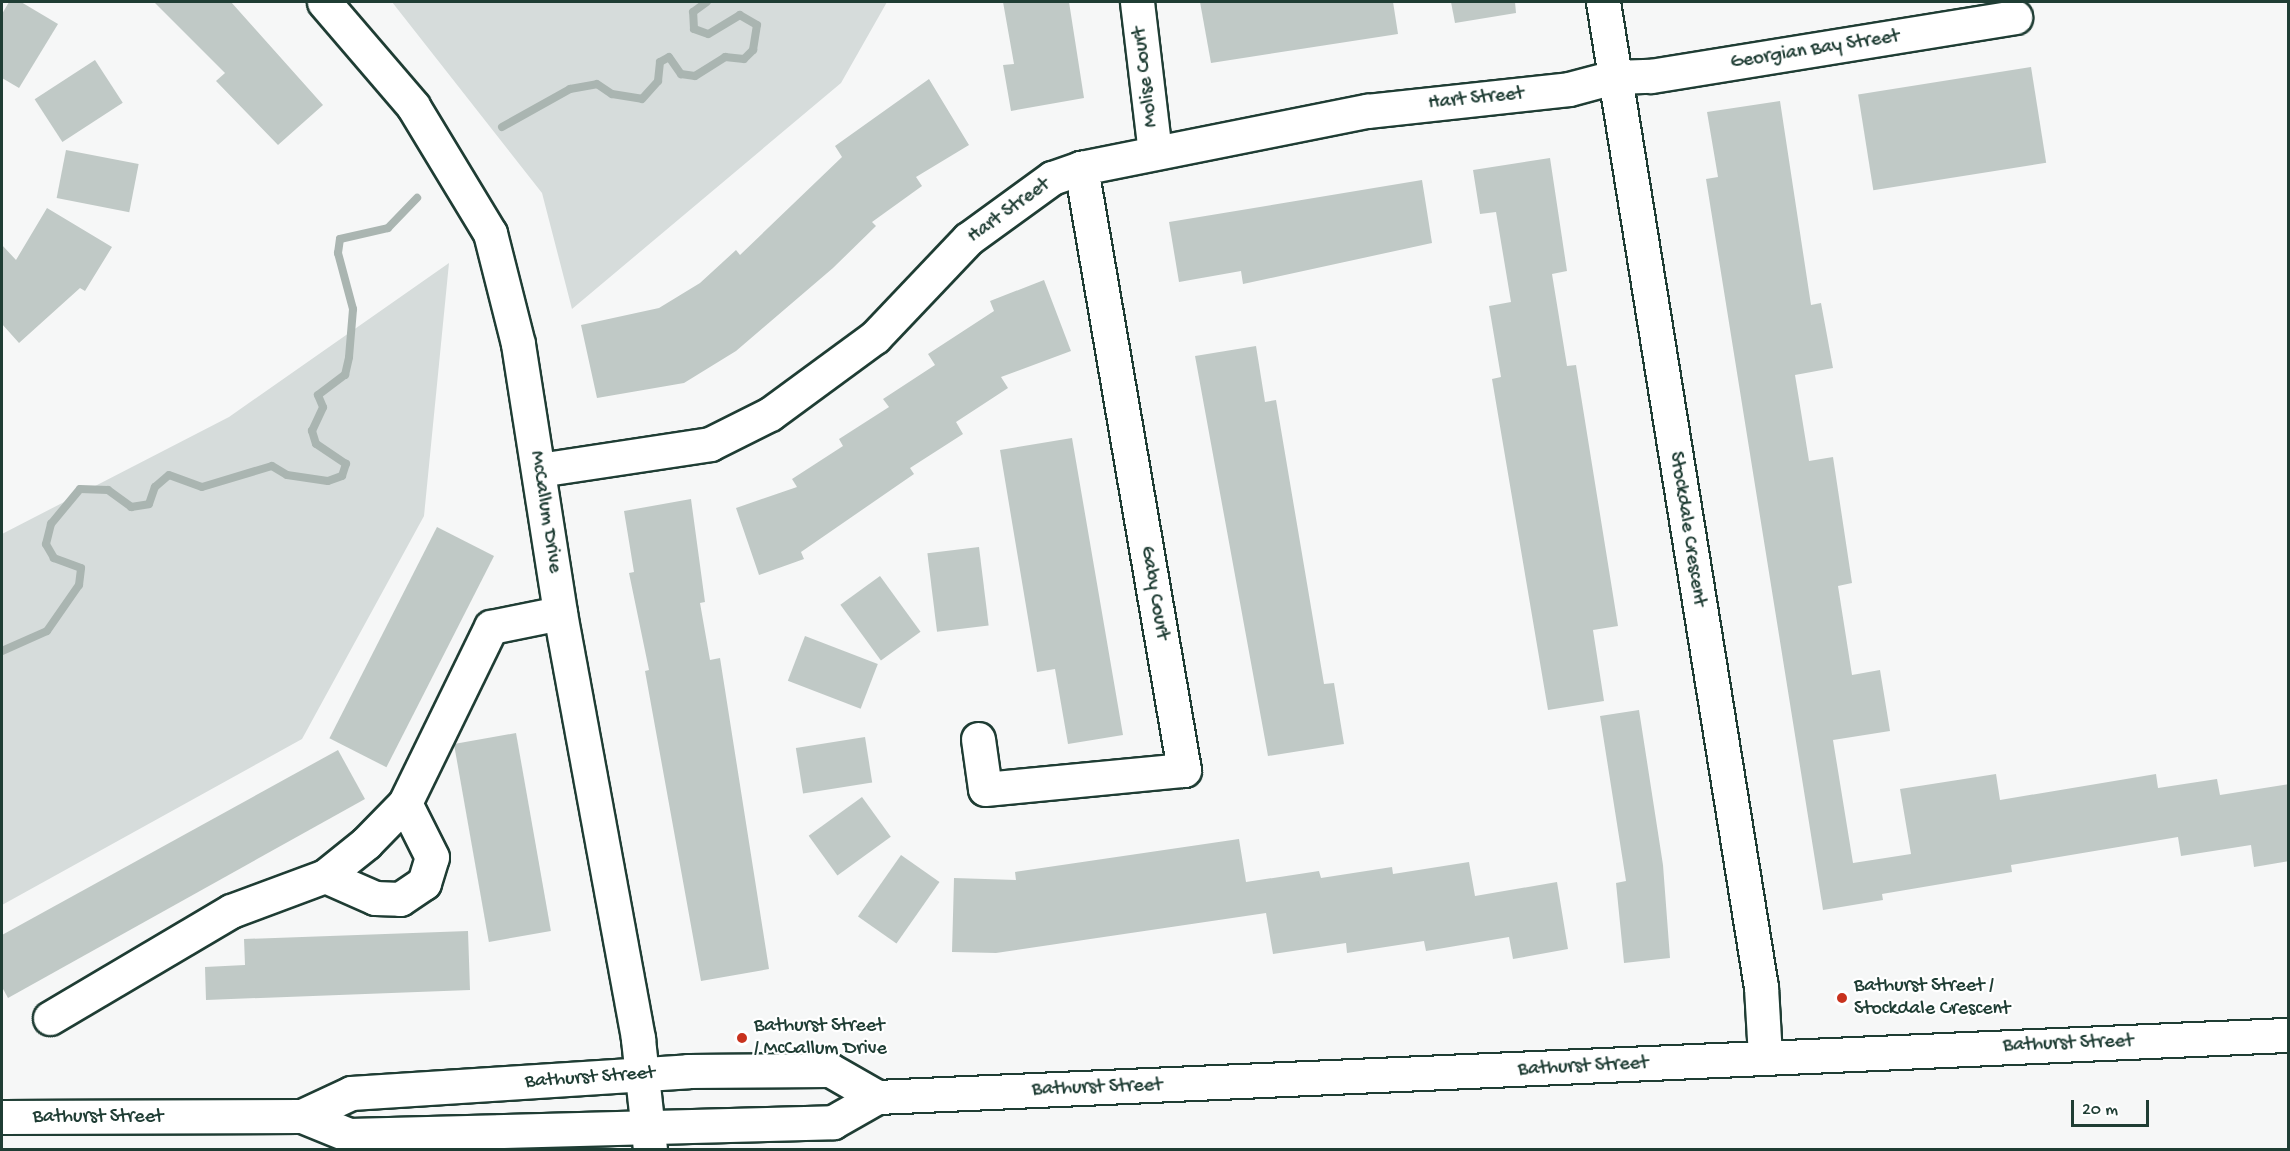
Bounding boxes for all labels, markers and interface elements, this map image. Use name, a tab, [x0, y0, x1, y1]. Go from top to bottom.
street label: Molise Court	[1128, 25, 1164, 129]
street label: Georgian Bay Street	[1729, 25, 1901, 75]
street label: Hart Street	[1427, 82, 1525, 116]
street label: Hart Street	[963, 173, 1055, 249]
street label: McCallum Drive	[524, 449, 566, 575]
street label: Stockdale Crescent	[1663, 450, 1711, 608]
street label: Gaby Court	[1134, 544, 1174, 642]
place label: Bathurst Street / Stockdale Crescent	[1854, 975, 2010, 1022]
marker: Bathurst Street / Stockdale Crescent	[1835, 991, 1849, 1005]
place label: Bathurst Street / McCallum Drive	[754, 1014, 887, 1061]
street label: Bathurst Street	[2002, 1030, 2134, 1058]
marker: Bathurst Street / McCallum Drive	[735, 1031, 749, 1045]
street label: Bathurst Street	[1517, 1052, 1649, 1082]
street label: Bathurst Street	[524, 1061, 656, 1095]
street label: Bathurst Street	[1031, 1074, 1163, 1102]
scale bar	[2074, 1088, 2152, 1126]
text: 20 m	[2082, 1100, 2118, 1121]
street label: Bathurst Street	[33, 1105, 163, 1129]

